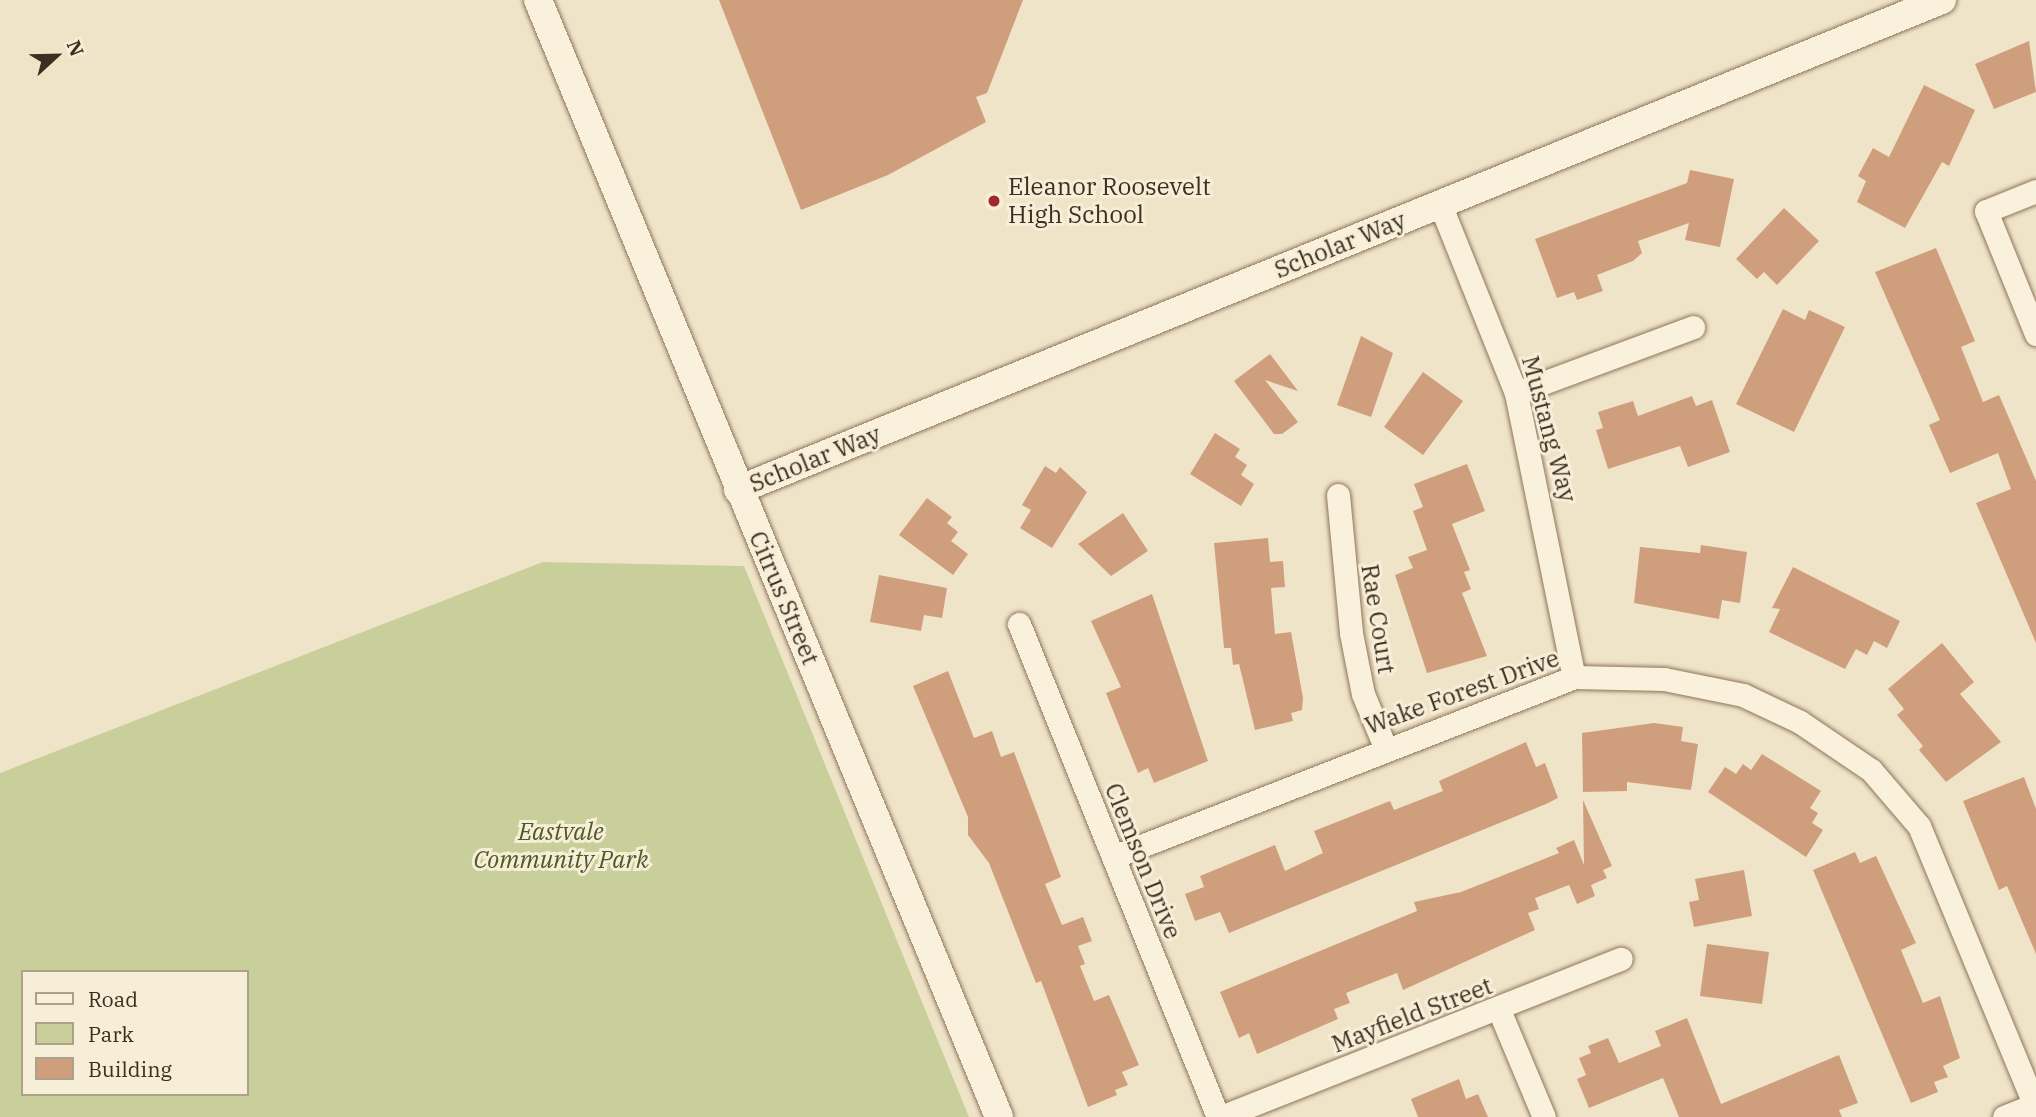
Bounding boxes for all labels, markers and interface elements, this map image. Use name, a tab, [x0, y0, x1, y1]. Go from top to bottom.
north arrow	[21, 21, 91, 91]
text: N	[62, 37, 89, 60]
place label: Eleanor Roosevelt High School	[1008, 173, 1211, 229]
marker: Eleanor Roosevelt High School	[986, 193, 1002, 209]
street label: Scholar Way	[1270, 206, 1410, 284]
street label: Mustang Way	[1516, 353, 1582, 505]
street label: Scholar Way	[745, 420, 885, 498]
street label: Citrus Street	[743, 527, 825, 669]
street label: Rae Court	[1355, 562, 1401, 676]
street label: Wake Forest Drive	[1361, 644, 1563, 740]
street label: Clemson Drive	[1099, 779, 1187, 943]
park label: Eastvale Community Park	[473, 818, 649, 874]
legend	[21, 970, 248, 1096]
street label: Mayfield Street	[1328, 971, 1496, 1059]
text: Road	[88, 985, 138, 1013]
text: Park	[88, 1020, 134, 1048]
text: Building	[88, 1055, 172, 1083]

